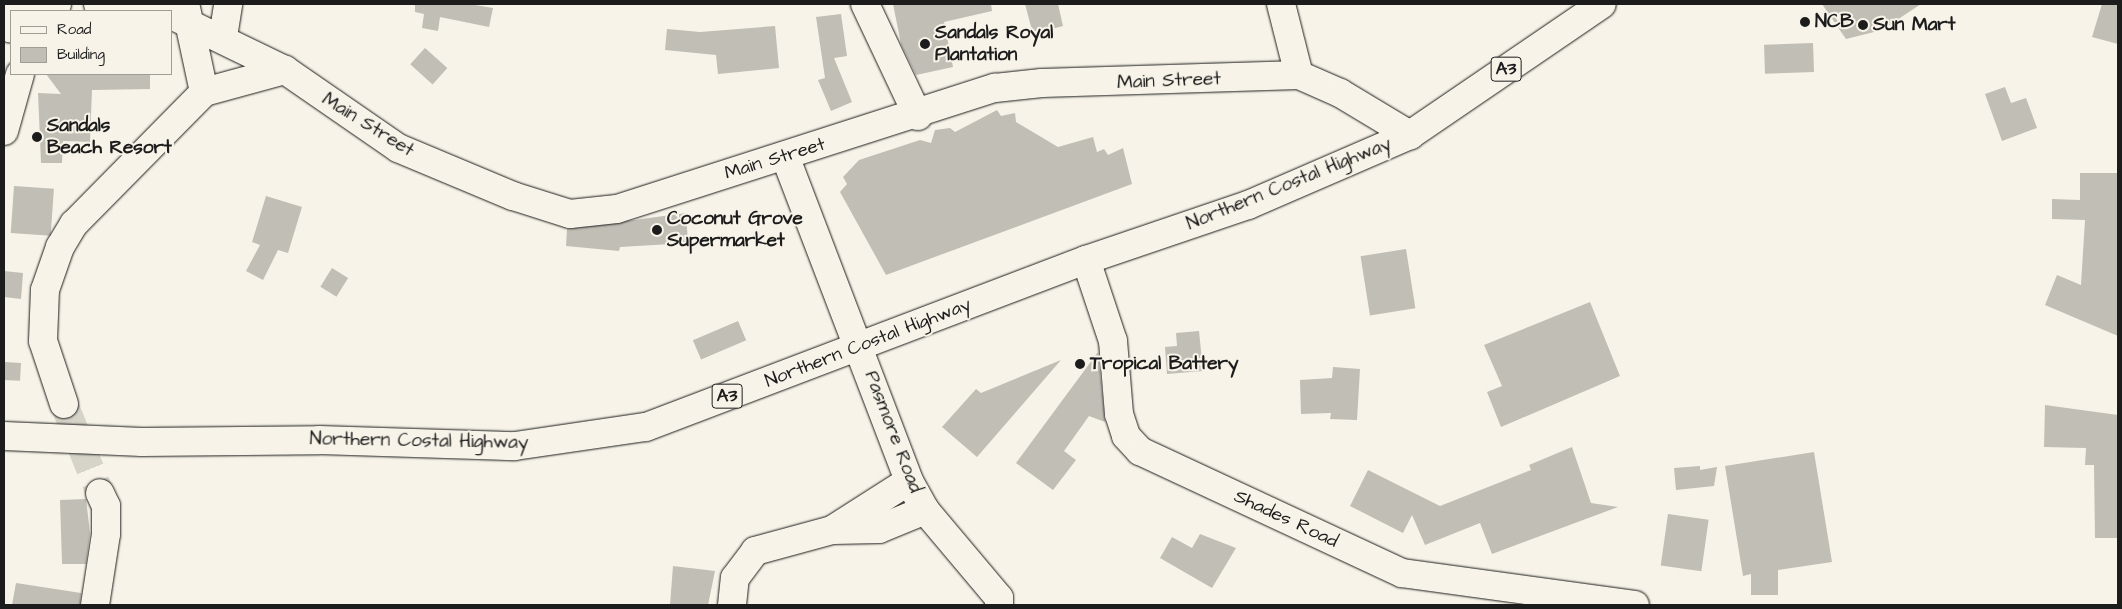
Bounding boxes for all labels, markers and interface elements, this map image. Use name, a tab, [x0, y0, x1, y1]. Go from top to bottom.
legend	[10, 10, 172, 75]
place label: NCB	[1815, 11, 1854, 33]
place label: Sun Mart	[1873, 14, 1956, 36]
marker: NCB	[1799, 16, 1811, 28]
text: Road	[57, 19, 91, 40]
marker: Sun Mart	[1857, 19, 1869, 31]
place label: Sandals Royal Plantation	[935, 22, 1053, 66]
marker: Sandals Royal Plantation	[919, 38, 931, 50]
text: Building	[57, 44, 105, 65]
road number: A3	[1490, 54, 1522, 85]
street label: Main Street	[1117, 68, 1221, 94]
street label: Main Street	[318, 88, 418, 162]
place label: Sandals Beach Resort	[47, 115, 172, 159]
marker: Sandals Beach Resort	[31, 131, 43, 143]
street label: Northern Costal Highway	[1183, 132, 1395, 236]
street label: Main Street	[722, 133, 828, 185]
place label: Coconut Grove Supermarket	[667, 208, 803, 252]
marker: Coconut Grove Supermarket	[651, 224, 663, 236]
street label: Northern Costal Highway	[762, 293, 974, 393]
place label: Tropical Battery	[1090, 353, 1238, 375]
marker: Tropical Battery	[1074, 358, 1086, 370]
street label: Pasmore Road	[859, 368, 927, 496]
road number: A3	[711, 381, 743, 412]
street label: Northern Costal Highway	[309, 428, 529, 454]
street label: Shades Road	[1230, 485, 1342, 553]

